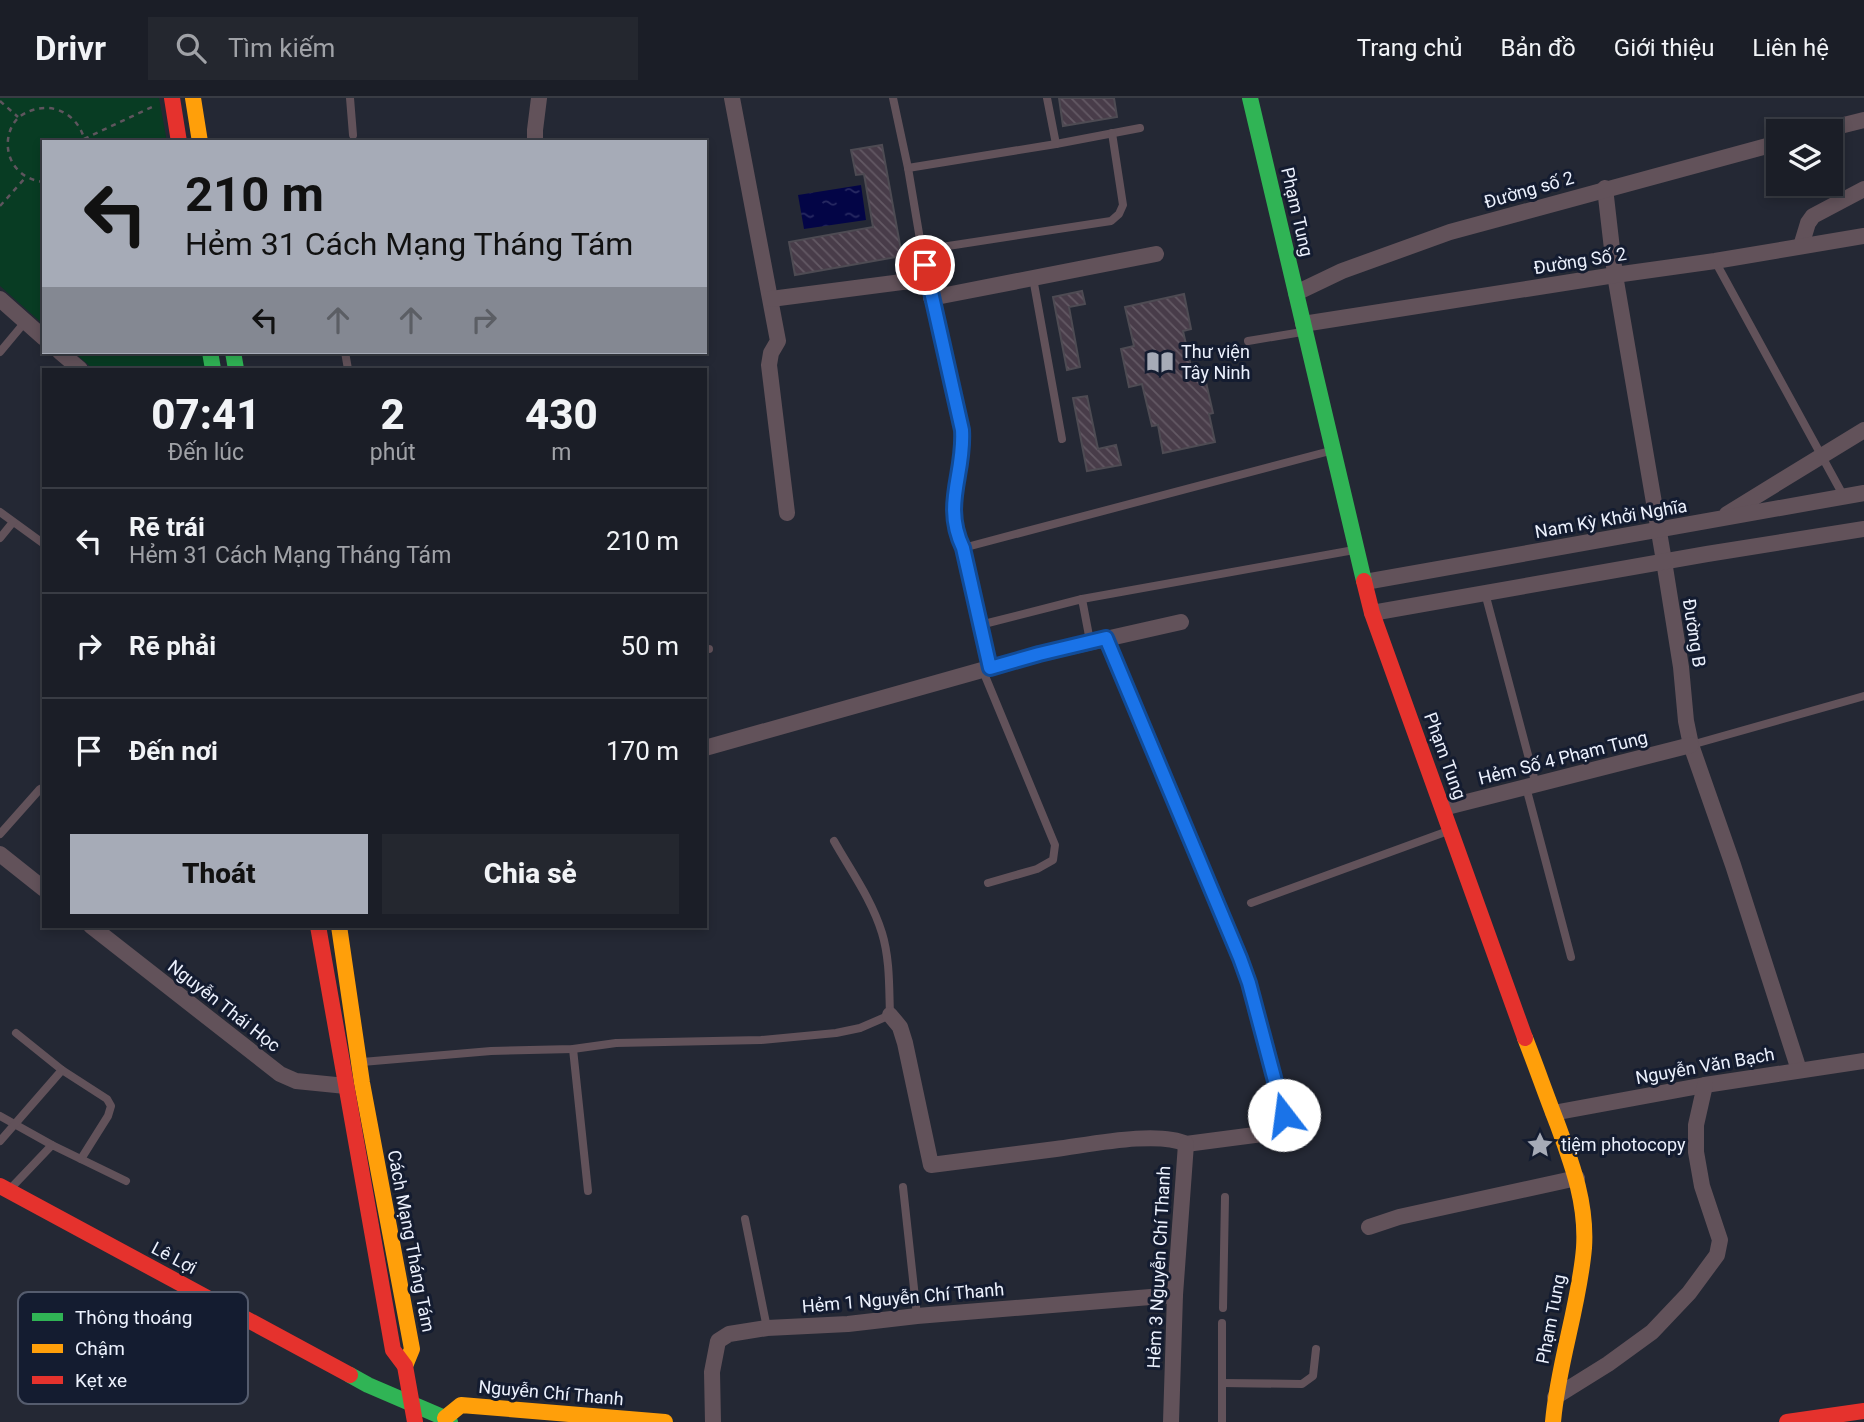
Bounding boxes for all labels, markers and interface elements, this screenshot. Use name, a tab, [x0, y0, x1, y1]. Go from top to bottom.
search box	[148, 17, 638, 80]
text: Drivr	[35, 29, 106, 68]
icon: search	[172, 29, 210, 67]
text: Tìm kiếm	[228, 33, 335, 63]
text: Trang chủ	[1357, 34, 1463, 62]
text: Bản đồ	[1501, 34, 1576, 62]
text: Giới thiệu	[1614, 34, 1714, 62]
text: Liên hệ	[1752, 34, 1829, 62]
map controls	[1766, 119, 1843, 196]
button: layers	[1766, 119, 1843, 196]
street label: Phạm Tung	[1277, 165, 1318, 259]
text: 210 m	[185, 166, 324, 223]
street label: Đường số 2	[1482, 167, 1576, 212]
icon: left	[70, 168, 161, 259]
text: Hẻm 31 Cách Mạng Tháng Tám	[185, 225, 633, 263]
pin	[895, 235, 955, 295]
street label: Đường Số 2	[1532, 243, 1628, 278]
icon: arrive	[906, 246, 944, 284]
icon: left	[246, 301, 284, 339]
icon: ahead	[319, 301, 357, 339]
icon: ahead	[392, 301, 430, 339]
icon: right	[465, 301, 503, 339]
place label: Thư viện Tây Ninh	[1181, 341, 1250, 383]
library icon: Thư viện Tây Ninh	[1145, 347, 1175, 377]
text: 07:41	[151, 390, 260, 439]
text: 2	[381, 390, 405, 439]
text: 430	[525, 390, 598, 439]
text: Đến lúc	[168, 439, 244, 466]
text: phút	[370, 439, 416, 466]
text: m	[551, 439, 571, 466]
street label: Nam Kỳ Khởi Nghĩa	[1533, 495, 1689, 542]
text: Rẽ trái	[129, 512, 205, 542]
icon: left	[70, 522, 108, 560]
text: 210 m	[606, 526, 679, 556]
text: Hẻm 31 Cách Mạng Tháng Tám	[129, 542, 451, 569]
street label: Đường B	[1679, 597, 1710, 669]
icon: right	[70, 627, 108, 665]
text: Rẽ phải	[129, 631, 216, 661]
text: 50 m	[621, 631, 679, 661]
street label: Phạm Tung	[1420, 710, 1471, 802]
street label: Hẻm Số 4 Phạm Tung	[1476, 726, 1650, 789]
icon: arrive	[70, 732, 108, 770]
text: Đến nơi	[129, 736, 218, 766]
text: 170 m	[606, 736, 679, 766]
button: Thoát	[70, 834, 368, 914]
button: Chia sẻ	[382, 834, 679, 914]
street label: Nguyễn Thái Học	[164, 955, 285, 1056]
street label: Nguyễn Văn Bạch	[1634, 1043, 1776, 1088]
position arrow	[1247, 1078, 1321, 1152]
place icon: tiệm photocopy	[1525, 1130, 1555, 1160]
place label: tiệm photocopy	[1561, 1134, 1686, 1155]
street label: Cách Mạng Tháng Tám	[384, 1148, 439, 1334]
street label: Hẻm 3 Nguyễn Chí Thanh	[1143, 1165, 1174, 1369]
street label: Lê Lợi	[148, 1237, 200, 1278]
street label: Phạm Tung	[1532, 1272, 1569, 1365]
street label: Hẻm 1 Nguyễn Chí Thanh	[801, 1278, 1005, 1317]
legend	[18, 1292, 248, 1404]
text: Thông thoáng	[75, 1306, 193, 1329]
text: Chậm	[75, 1337, 125, 1360]
text: Kẹt xe	[75, 1369, 127, 1392]
street label: Nguyễn Chí Thanh	[478, 1376, 625, 1409]

